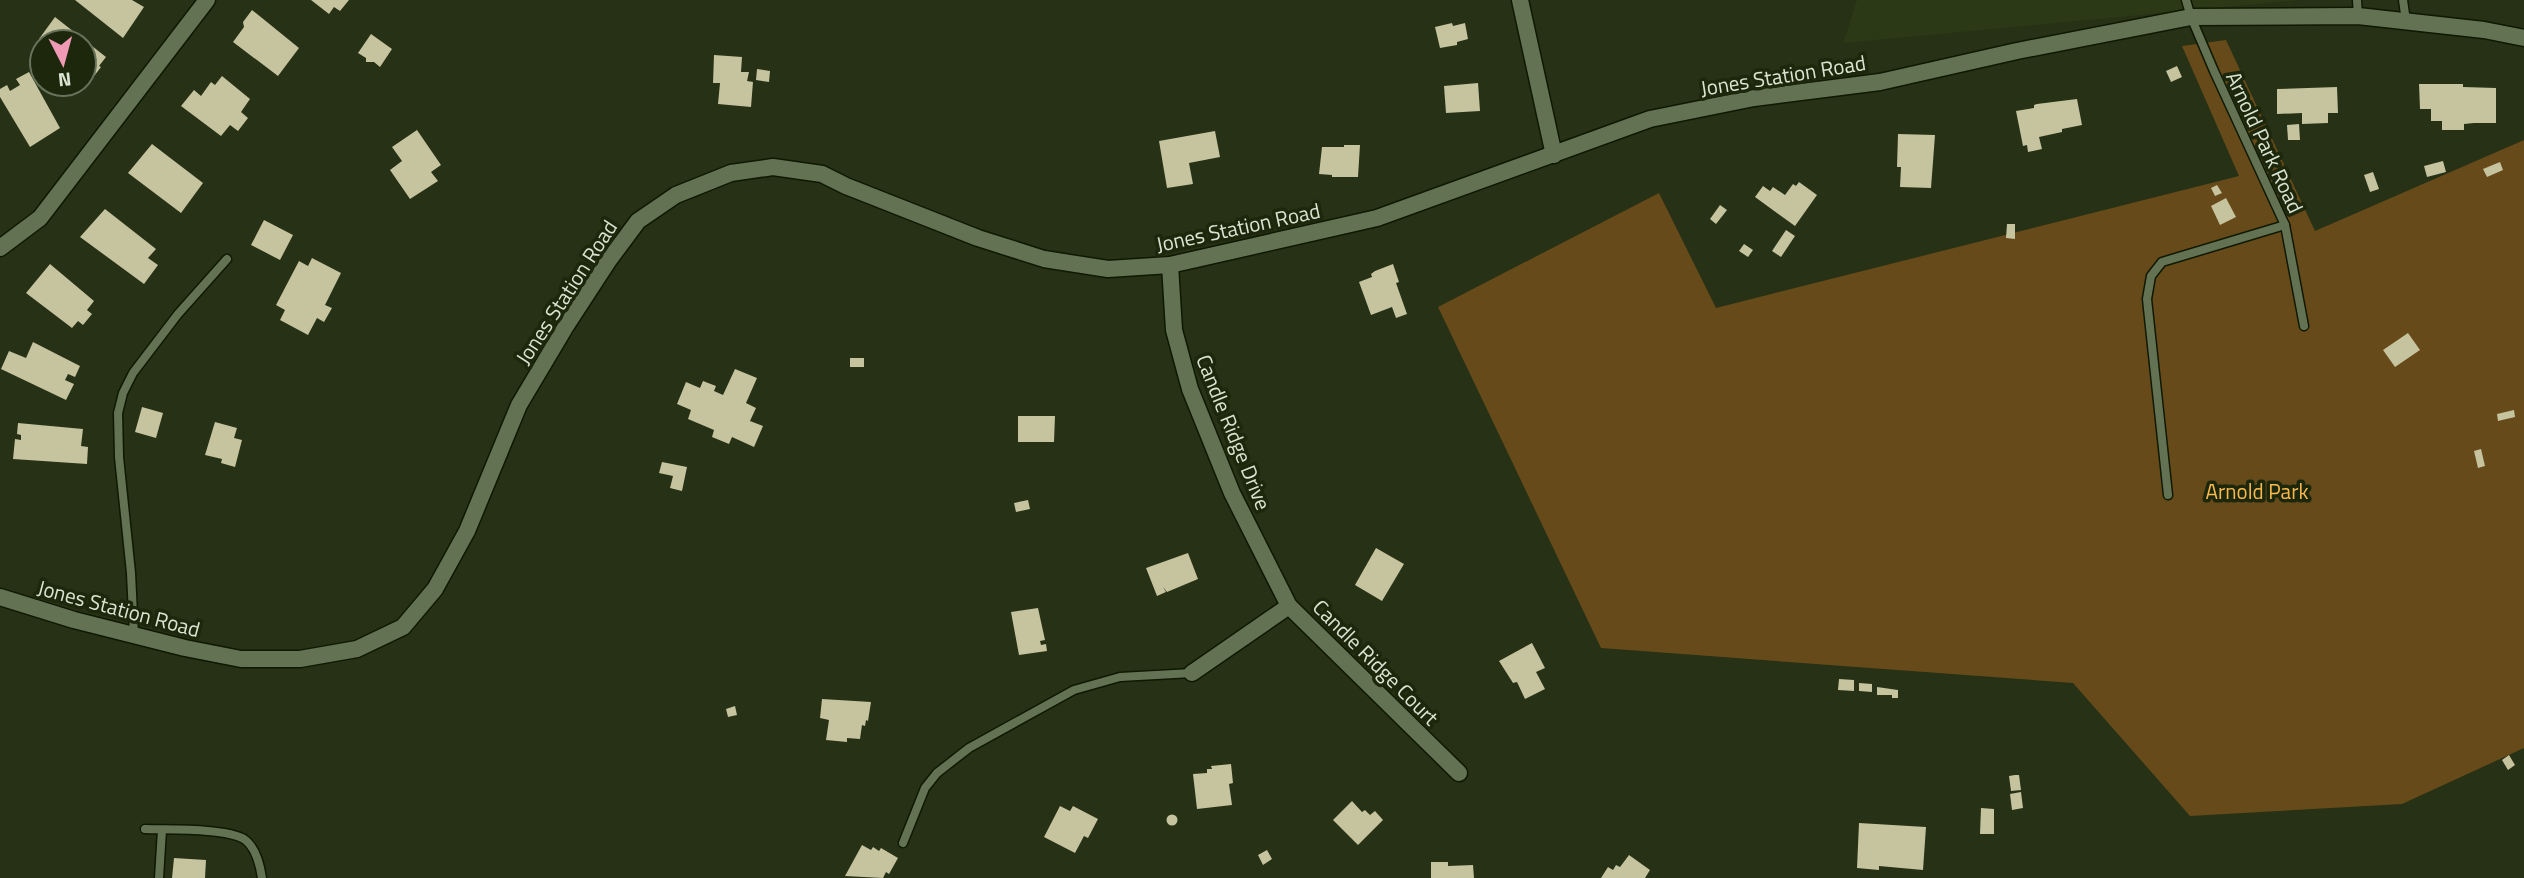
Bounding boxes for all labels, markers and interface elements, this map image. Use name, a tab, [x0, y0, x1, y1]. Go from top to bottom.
north arrow	[28, 28, 98, 98]
street label: Jones Station Road	[1698, 46, 1868, 104]
text: N	[57, 65, 73, 96]
street label: Arnold Park Road	[2218, 66, 2312, 218]
street label: Jones Station Road	[1153, 194, 1323, 260]
street label: Jones Station Road	[507, 213, 625, 371]
street label: Candle Ridge Drive	[1188, 350, 1280, 514]
park label: Arnold Park	[2206, 475, 2308, 507]
street label: Jones Station Road	[34, 571, 204, 645]
street label: Candle Ridge Court	[1306, 592, 1447, 733]

